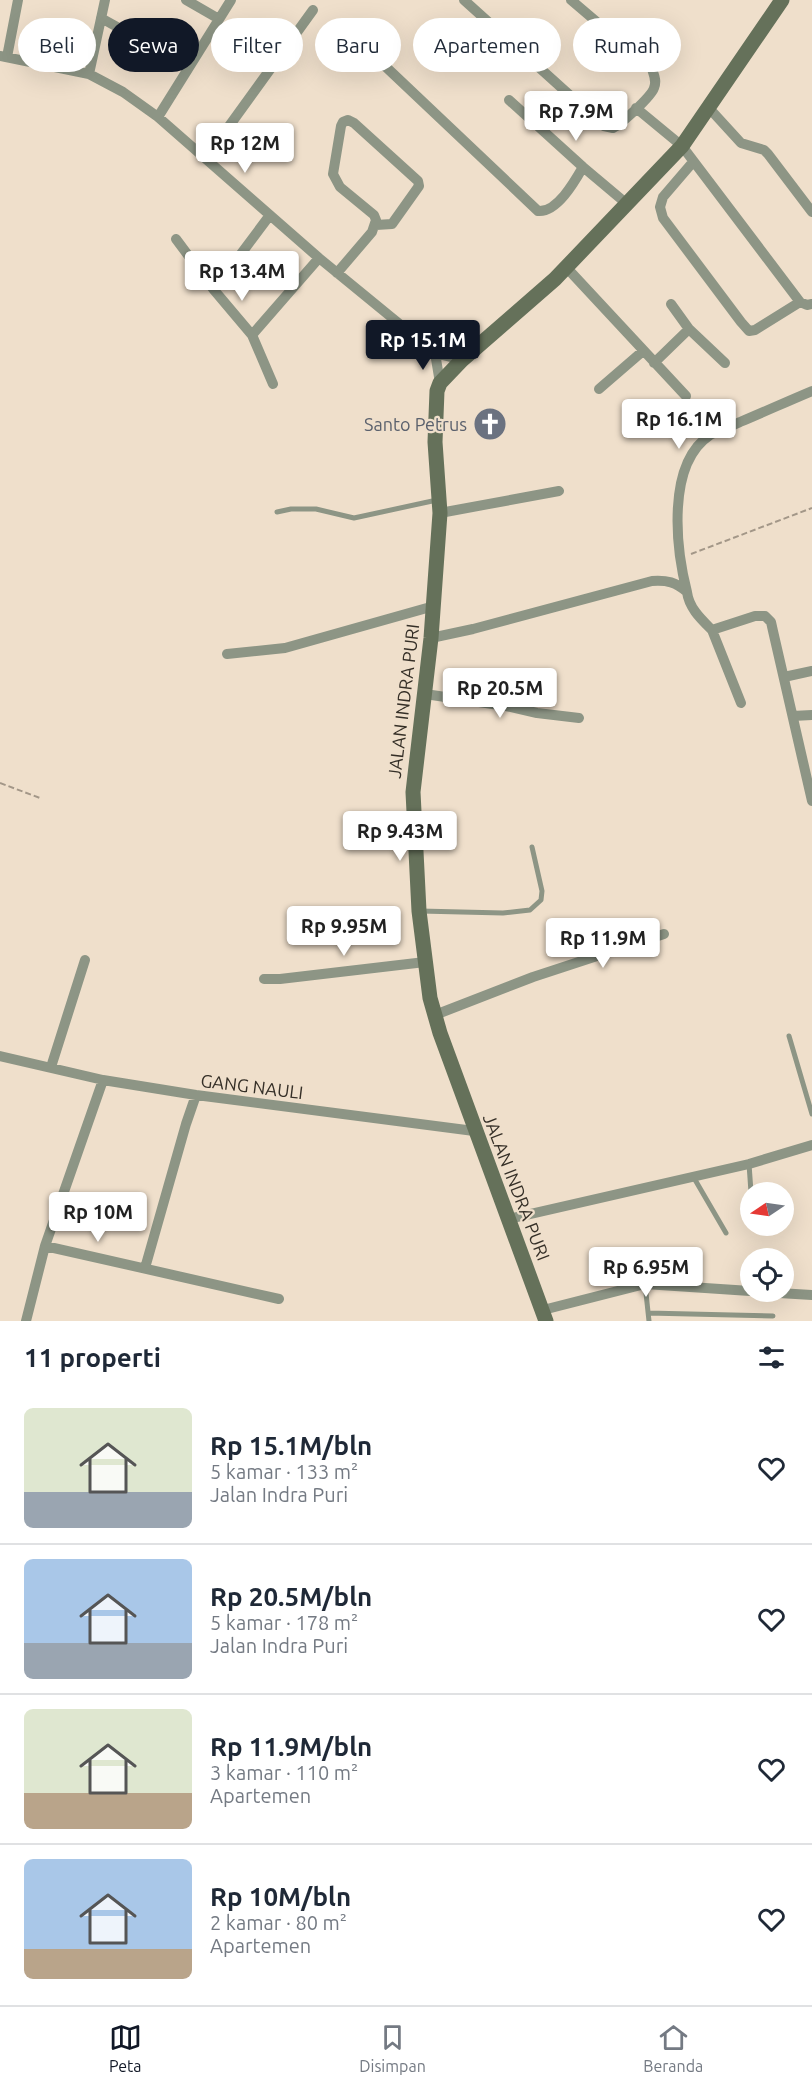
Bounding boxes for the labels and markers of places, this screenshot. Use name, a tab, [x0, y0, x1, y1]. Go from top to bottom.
pin: Rp 7.9M	[521, 91, 631, 142]
pin: Rp 12M	[196, 123, 294, 174]
pin: Rp 13.4M	[180, 251, 304, 302]
pin: Rp 15.1M	[361, 320, 485, 371]
pin: Rp 16.1M	[617, 399, 741, 450]
church icon: Santo Petrus	[472, 406, 508, 442]
place label: Santo Petrus	[364, 414, 467, 434]
pin: Rp 20.5M	[438, 668, 562, 719]
pin: Rp 9.43M	[338, 811, 462, 862]
pin: Rp 9.95M	[282, 906, 406, 957]
pin: Rp 11.9M	[541, 918, 665, 969]
pin: Rp 10M	[49, 1192, 147, 1243]
pin: Rp 6.95M	[584, 1247, 708, 1298]

